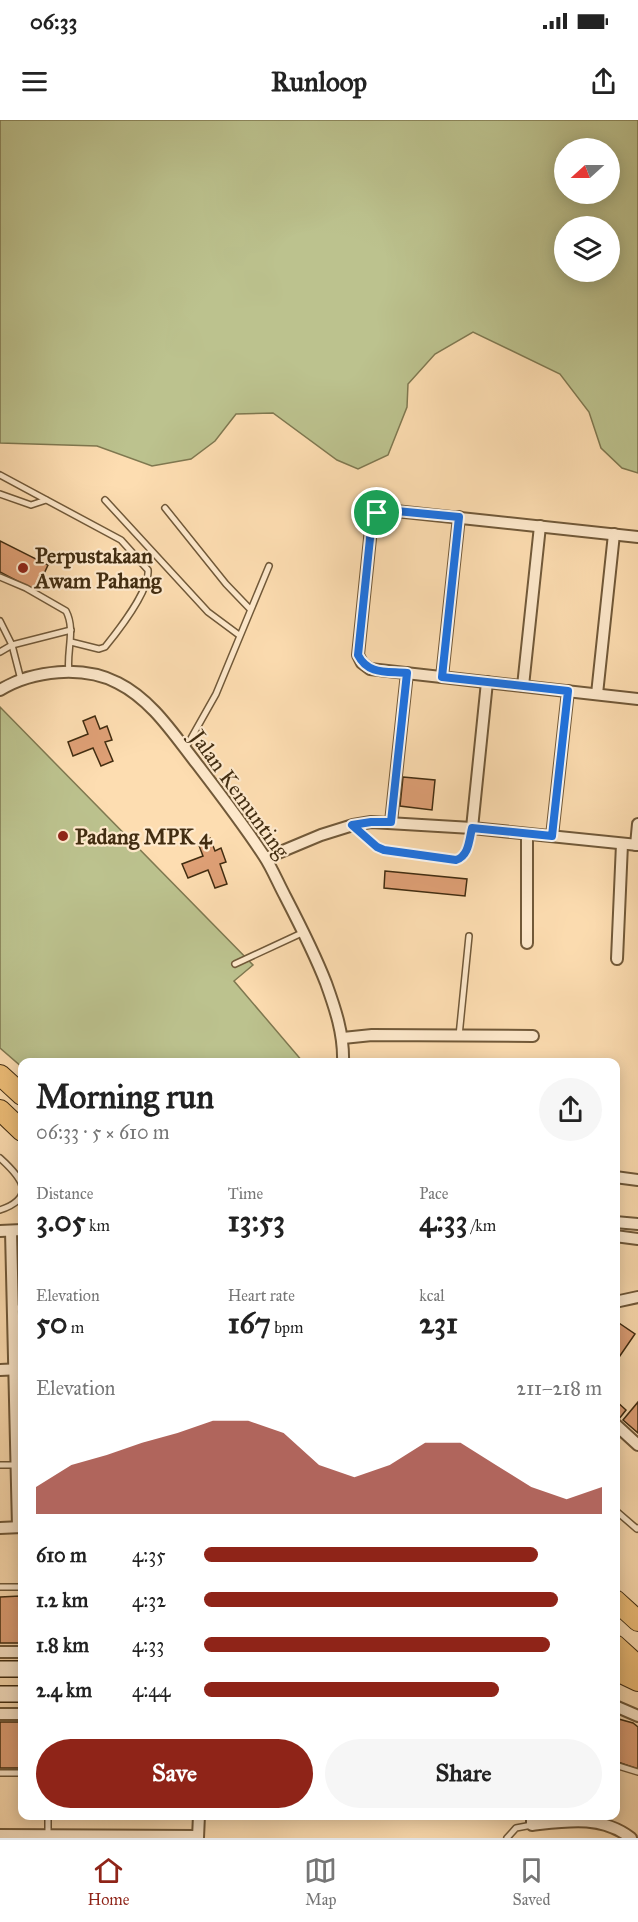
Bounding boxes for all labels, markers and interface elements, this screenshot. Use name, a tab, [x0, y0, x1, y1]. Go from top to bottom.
text: 06:33	[30, 8, 77, 35]
icon: menu	[18, 65, 51, 98]
text: Runloop	[271, 65, 367, 98]
icon: share	[587, 65, 620, 98]
north arrow	[554, 138, 620, 204]
map controls	[554, 138, 620, 282]
button: layers	[554, 216, 620, 282]
pin	[351, 487, 402, 538]
icon: arrive	[360, 496, 393, 529]
place label: Perpustakaan Awam Pahang	[33, 542, 162, 594]
marker: Perpustakaan Awam Pahang	[16, 561, 30, 575]
street label: Jalan Kemunting	[183, 723, 296, 864]
place label: Padang MPK 4	[75, 823, 213, 850]
marker: Padang MPK 4	[56, 829, 70, 843]
text: Morning run	[36, 1077, 214, 1117]
button: share	[539, 1078, 602, 1141]
text: 06:33 · 5 × 610 m	[36, 1120, 170, 1144]
text: Distance	[36, 1184, 93, 1203]
text: Time	[228, 1184, 263, 1203]
text: Pace	[419, 1184, 448, 1203]
text: 3.05	[36, 1203, 86, 1239]
text: 13:53	[228, 1203, 285, 1239]
text: 4:33	[419, 1203, 468, 1239]
text: km	[86, 1216, 110, 1235]
text: /km	[468, 1216, 496, 1235]
text: Elevation	[36, 1286, 100, 1305]
text: Heart rate	[228, 1286, 295, 1305]
text: kcal	[419, 1286, 444, 1305]
text: 50	[36, 1305, 67, 1341]
text: 167	[228, 1305, 271, 1341]
text: 231	[419, 1305, 458, 1341]
text: m	[67, 1318, 84, 1337]
text: bpm	[271, 1318, 303, 1337]
text: Elevation	[36, 1376, 115, 1400]
text: 211–218 m	[516, 1376, 602, 1400]
text: 610 m	[36, 1543, 87, 1567]
text: 4:35	[132, 1543, 165, 1567]
text: 1.2 km	[36, 1588, 88, 1612]
text: 4:32	[132, 1588, 166, 1612]
text: 1.8 km	[36, 1633, 89, 1657]
text: 4:33	[132, 1633, 164, 1657]
text: 2.4 km	[36, 1678, 92, 1702]
text: 4:44	[132, 1678, 170, 1702]
button: Save	[36, 1739, 313, 1808]
button: Share	[325, 1739, 602, 1808]
tab: Home	[88, 1854, 129, 1909]
tab: Map	[304, 1854, 337, 1909]
tab: Saved	[512, 1854, 550, 1909]

